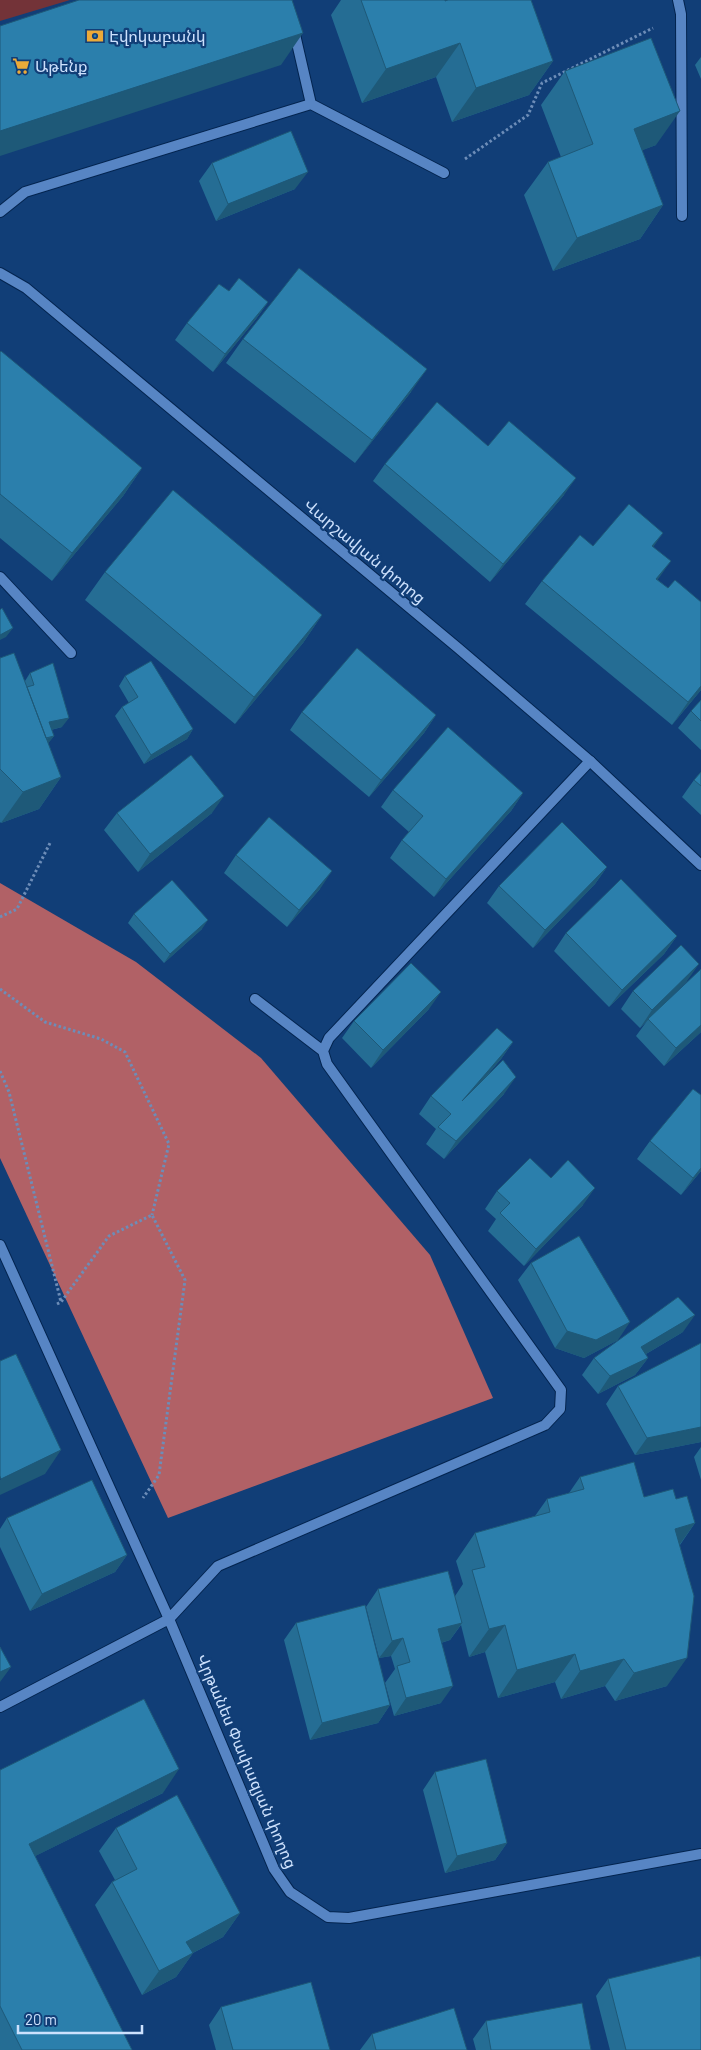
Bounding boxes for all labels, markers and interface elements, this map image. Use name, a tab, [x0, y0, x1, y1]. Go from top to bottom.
bank icon: Էվոկաբանկ	[85, 26, 105, 46]
place label: Էվոկաբանկ	[109, 26, 205, 46]
supermarket icon: Աթենք	[11, 56, 31, 76]
place label: Աթենք	[35, 56, 88, 76]
street label: Վարշավյան փողոց	[300, 494, 430, 608]
street label: Վրթանես Փափազյան փողոց	[193, 1651, 301, 1871]
scale bar	[18, 2002, 141, 2034]
text: 20 m	[25, 2010, 57, 2028]

